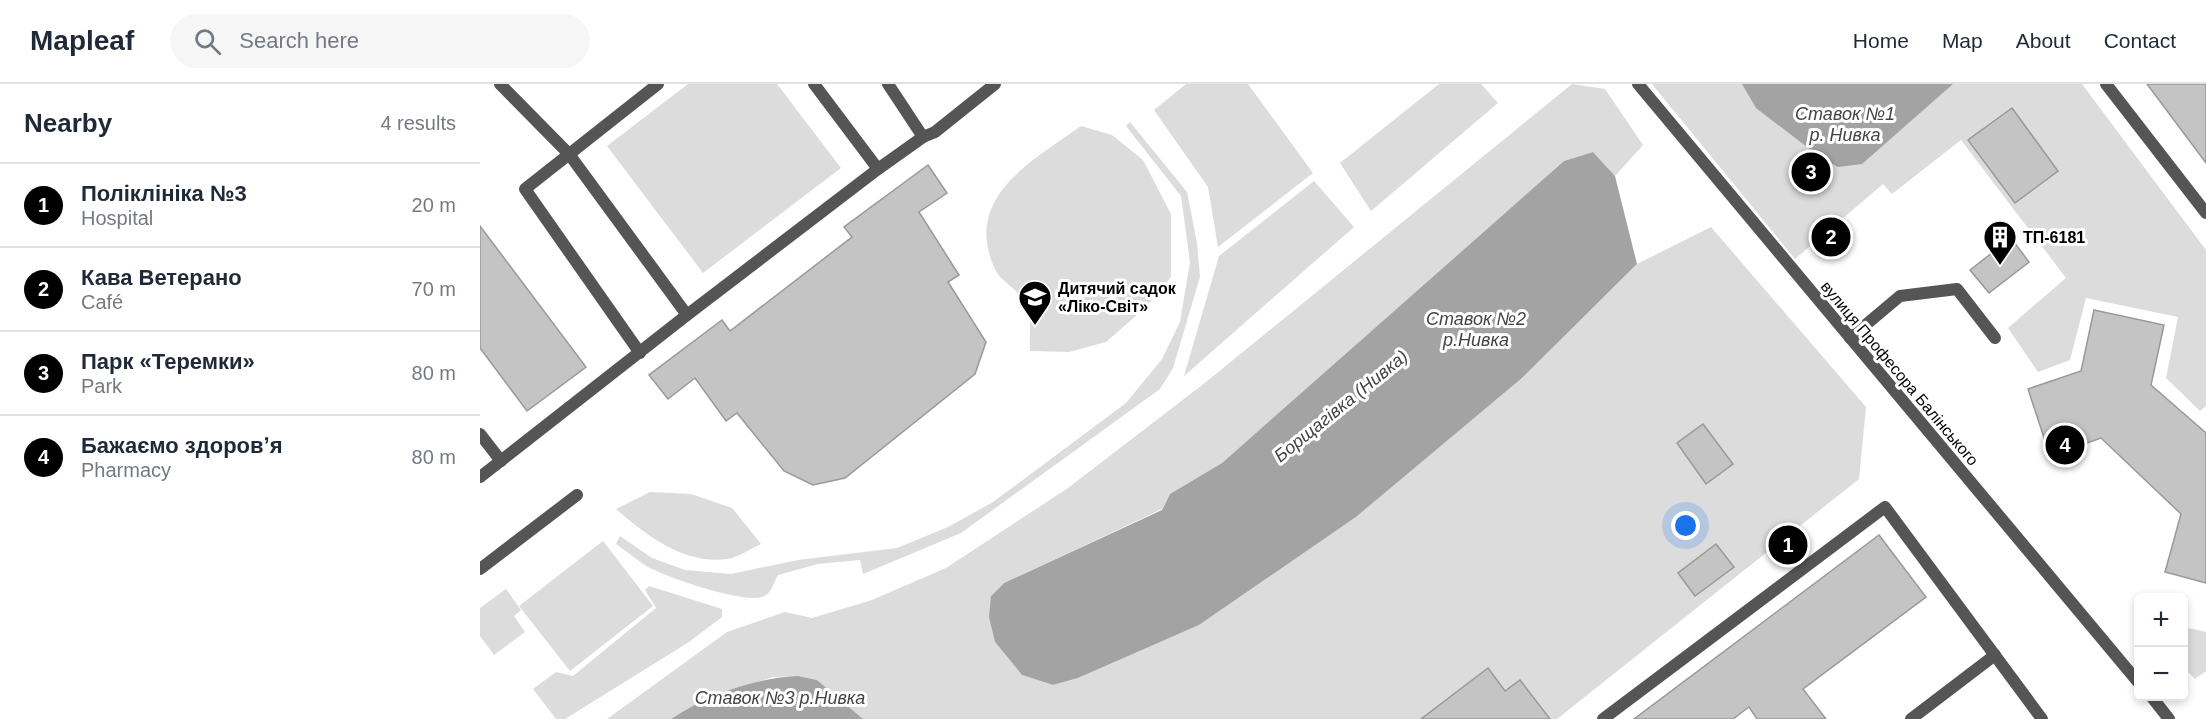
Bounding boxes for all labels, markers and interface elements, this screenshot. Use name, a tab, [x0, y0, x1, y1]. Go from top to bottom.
search box	[170, 14, 590, 68]
text: Mapleaf	[30, 25, 134, 56]
icon: search	[191, 25, 224, 58]
text: Search here	[239, 28, 359, 53]
text: Home	[1853, 29, 1909, 52]
text: Map	[1942, 29, 1983, 52]
text: About	[2016, 29, 2071, 52]
text: Contact	[2104, 29, 2176, 52]
water label: Ставок №1 р. Нивка	[1795, 104, 1895, 145]
text: Nearby	[24, 108, 112, 138]
text: 4 results	[380, 112, 456, 134]
pin: 3	[1792, 150, 1830, 194]
text: Поліклініка №3	[81, 181, 247, 206]
text: 1	[38, 194, 49, 216]
text: 20 m	[412, 194, 456, 216]
text: Hospital	[81, 207, 153, 229]
pin: 2	[1812, 214, 1850, 260]
building icon: ТП-6181	[1982, 219, 2018, 266]
place label: ТП-6181	[2023, 229, 2085, 246]
text: Кава Ветерано	[81, 265, 242, 290]
text: 2	[38, 278, 49, 300]
text: 70 m	[412, 278, 456, 300]
street label: вулиця Професора Балінського	[1818, 278, 1982, 469]
school or university icon: Дитячий садок «Ліко-Світ»	[1017, 279, 1053, 326]
place label: Дитячий садок «Ліко-Світ»	[1058, 280, 1177, 315]
text: Café	[81, 291, 123, 313]
water label: Ставок №2 р.Нивка	[1426, 309, 1526, 350]
water label: Борщагівка (Нивка)	[1270, 346, 1412, 466]
text: Парк «Теремки»	[81, 349, 255, 374]
text: 3	[38, 362, 49, 384]
text: 80 m	[412, 362, 456, 384]
text: Park	[81, 375, 122, 397]
pin: 4	[2046, 422, 2084, 468]
text: Бажаємо здоровʼя	[81, 433, 283, 458]
text: 4	[38, 446, 49, 468]
text: 80 m	[412, 446, 456, 468]
text: Pharmacy	[81, 459, 171, 481]
your location	[1671, 511, 1700, 540]
pin: 1	[1768, 522, 1808, 568]
map controls	[2134, 593, 2188, 701]
button: +	[2134, 593, 2188, 647]
button: −	[2134, 647, 2188, 701]
water label: Ставок №3 р.Нивка	[695, 688, 865, 708]

